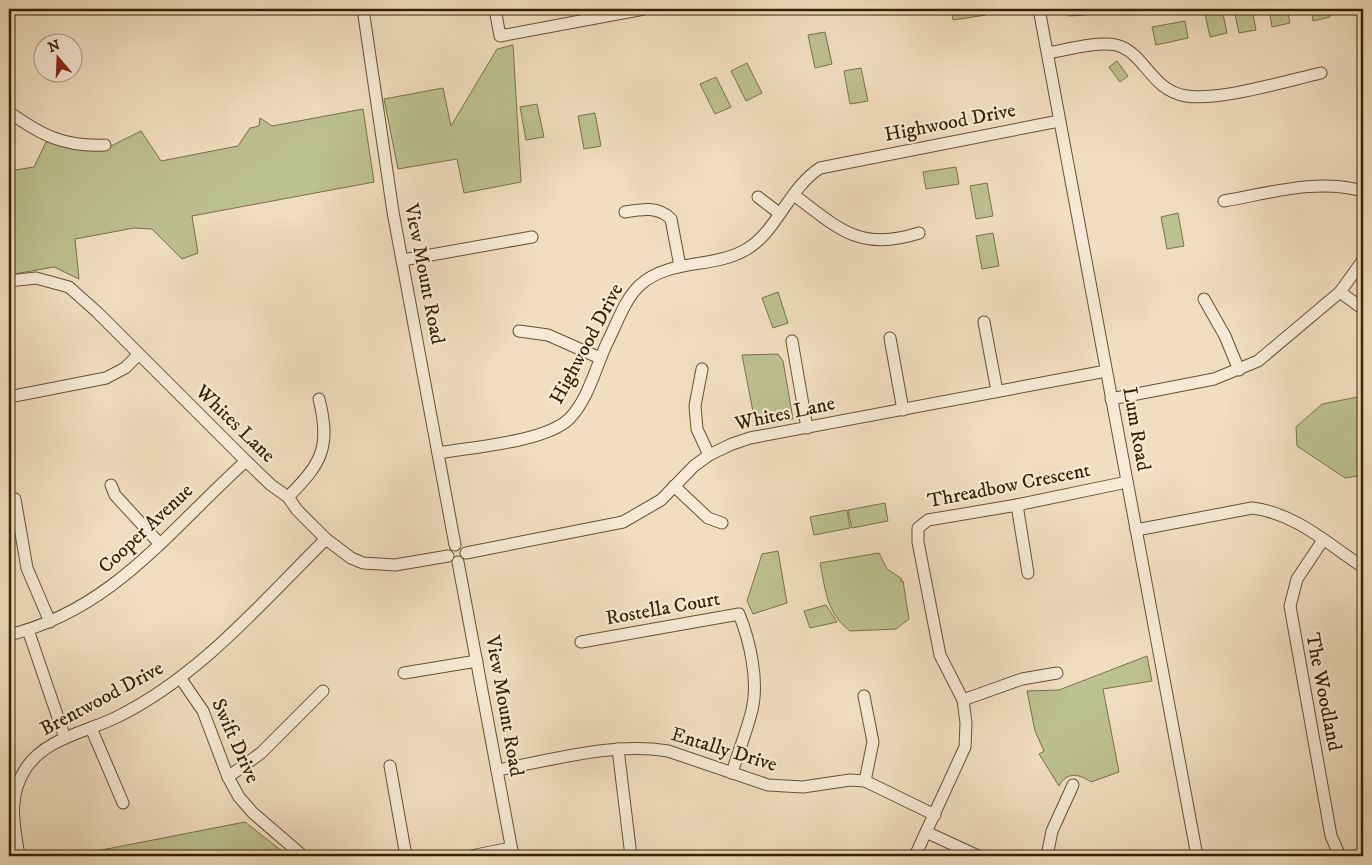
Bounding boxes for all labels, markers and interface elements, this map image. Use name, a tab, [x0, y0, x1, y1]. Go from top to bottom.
north arrow	[32, 32, 82, 82]
text: N	[46, 36, 63, 57]
street label: Highwood Drive	[882, 98, 1018, 148]
street label: View Mount Road	[398, 201, 450, 346]
street label: Highwood Drive	[545, 279, 629, 409]
street label: Whites Lane	[189, 379, 280, 468]
street label: Lum Road	[1116, 385, 1156, 473]
street label: Whites Lane	[732, 391, 837, 437]
street label: Threadbow Crescent	[926, 458, 1092, 514]
street label: Cooper Avenue	[93, 479, 199, 579]
street label: Rostella Court	[604, 587, 722, 631]
street label: The Woodland	[1299, 631, 1347, 753]
street label: View Mount Road	[479, 633, 529, 779]
street label: Brentwood Drive	[36, 656, 168, 742]
street label: Swift Drive	[205, 695, 265, 787]
street label: Entally Drive	[668, 722, 780, 778]

